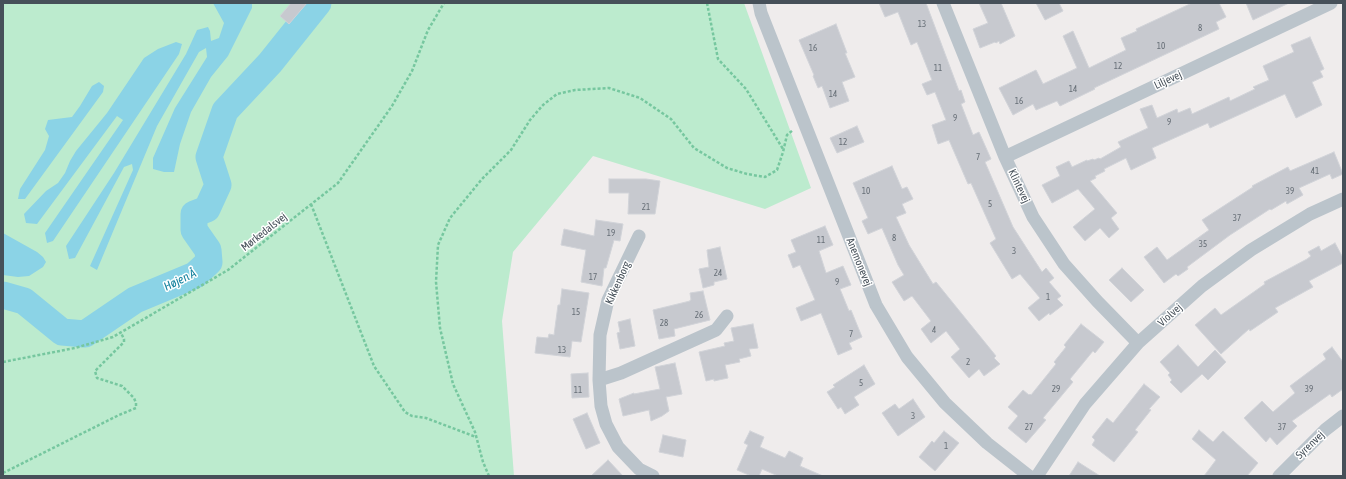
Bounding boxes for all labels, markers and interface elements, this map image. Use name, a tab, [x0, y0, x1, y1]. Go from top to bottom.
house number: 13	[918, 19, 926, 29]
house number: 8	[1198, 23, 1202, 33]
house number: 10	[1157, 41, 1165, 51]
house number: 16	[809, 43, 817, 53]
house number: 12	[1114, 61, 1122, 71]
house number: 11	[934, 63, 942, 73]
street label: Liljevej	[1152, 68, 1184, 92]
house number: 14	[1069, 84, 1077, 94]
house number: 14	[829, 89, 837, 99]
house number: 16	[1015, 96, 1023, 106]
house number: 9	[953, 113, 957, 123]
house number: 9	[1167, 117, 1171, 127]
house number: 12	[839, 137, 847, 147]
house number: 7	[976, 152, 980, 162]
house number: 41	[1311, 166, 1319, 176]
street label: Klintevej	[1005, 167, 1033, 205]
house number: 10	[862, 186, 870, 196]
house number: 39	[1286, 186, 1294, 196]
house number: 5	[988, 199, 992, 209]
house number: 21	[642, 202, 650, 212]
street label: Mørkedalsvej	[238, 210, 290, 254]
house number: 37	[1233, 213, 1241, 223]
house number: 19	[607, 228, 615, 238]
house number: 8	[892, 233, 896, 243]
house number: 11	[817, 235, 825, 245]
street label: Anemonevej	[843, 236, 875, 288]
house number: 35	[1199, 239, 1207, 249]
house number: 3	[1012, 246, 1016, 256]
street label: Kikkenborg	[603, 259, 633, 307]
water label: Højen Å	[161, 266, 199, 294]
house number: 24	[714, 268, 722, 278]
house number: 17	[589, 272, 597, 282]
house number: 9	[835, 277, 839, 287]
house number: 1	[1046, 292, 1050, 302]
street label: Violvej	[1155, 301, 1185, 329]
house number: 15	[572, 307, 580, 317]
house number: 26	[695, 310, 703, 320]
house number: 28	[660, 318, 668, 328]
house number: 4	[932, 325, 936, 335]
house number: 7	[849, 329, 853, 339]
house number: 13	[558, 345, 566, 355]
house number: 2	[966, 357, 970, 367]
house number: 5	[859, 378, 863, 388]
house number: 29	[1052, 384, 1060, 394]
house number: 39	[1305, 384, 1313, 394]
house number: 11	[574, 385, 582, 395]
house number: 3	[911, 411, 915, 421]
house number: 27	[1025, 422, 1033, 432]
house number: 37	[1278, 422, 1286, 432]
street label: Syrenvej	[1293, 428, 1327, 462]
house number: 1	[944, 441, 948, 451]

